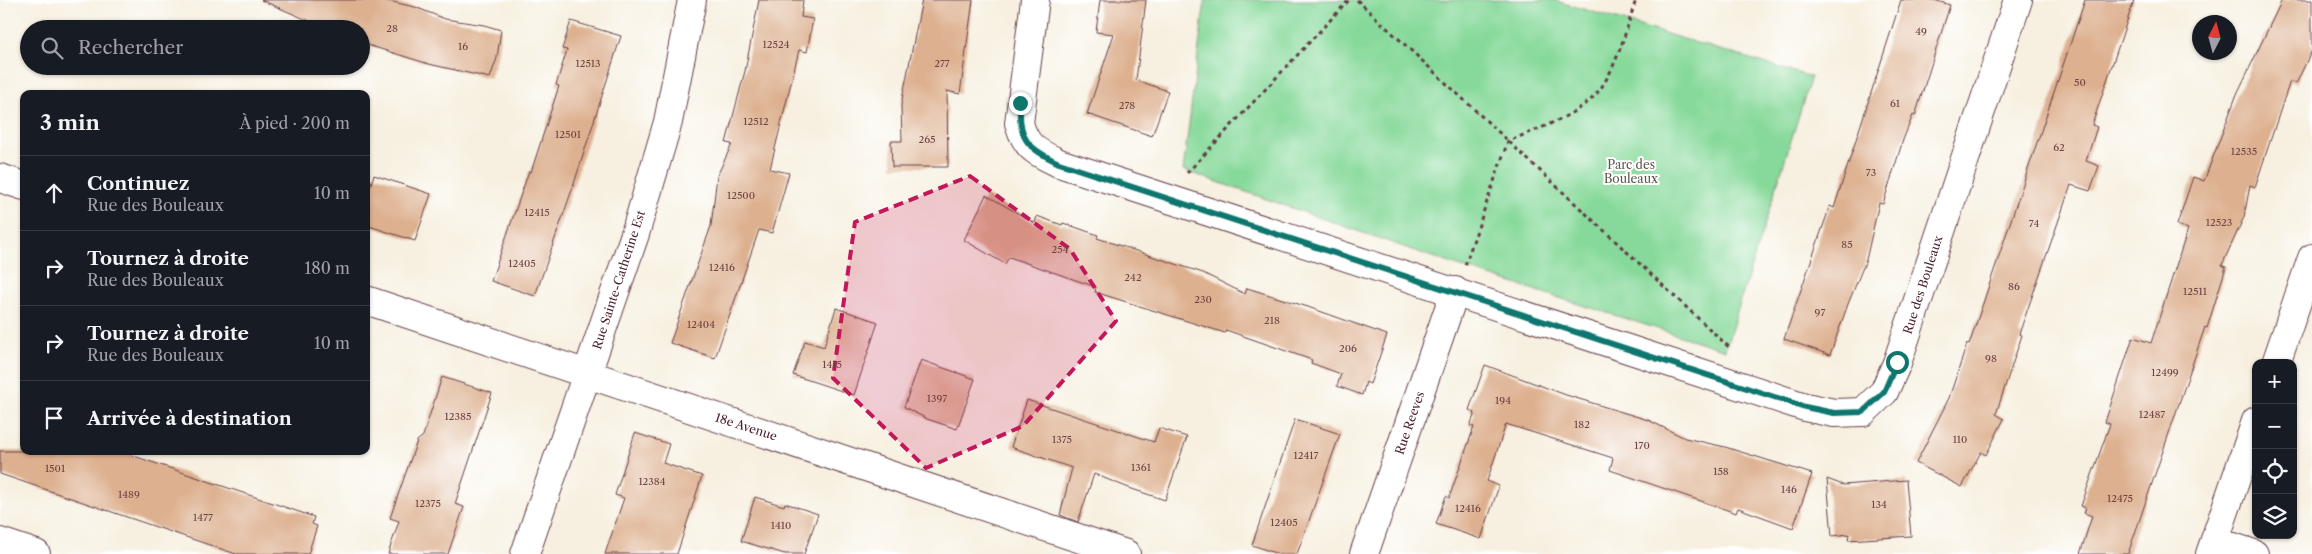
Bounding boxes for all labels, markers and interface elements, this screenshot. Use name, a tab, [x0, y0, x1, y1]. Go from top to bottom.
north arrow	[2192, 15, 2237, 60]
search box	[20, 20, 370, 75]
house number: 28	[386, 22, 398, 35]
house number: 49	[1915, 25, 1927, 38]
icon: search	[38, 34, 66, 62]
text: Rechercher	[78, 36, 183, 59]
house number: 12524	[763, 38, 790, 51]
house number: 16	[458, 40, 468, 53]
house number: 12513	[575, 57, 601, 70]
house number: 277	[934, 57, 950, 70]
house number: 50	[2074, 76, 2086, 89]
route end	[1009, 92, 1032, 115]
house number: 61	[1890, 97, 1901, 110]
house number: 278	[1119, 99, 1135, 112]
text: 3 min	[40, 110, 100, 135]
text: À pied · 200 m	[239, 113, 350, 133]
house number: 12512	[743, 115, 769, 128]
house number: 12501	[555, 128, 582, 141]
house number: 265	[918, 133, 936, 146]
house number: 62	[2053, 141, 2065, 154]
house number: 12535	[2231, 145, 2257, 158]
park label: Parc des Bouleaux	[1604, 157, 1658, 186]
house number: 73	[1866, 166, 1876, 179]
text: Continuez	[87, 172, 189, 195]
icon: ahead	[40, 179, 68, 207]
text: 10 m	[314, 183, 350, 203]
house number: 12500	[727, 189, 755, 202]
text: Rue des Bouleaux	[87, 195, 224, 215]
house number: 12415	[524, 206, 550, 219]
street label: Rue Sainte-Catherine Est	[589, 208, 648, 351]
house number: 12523	[2206, 216, 2232, 229]
house number: 74	[2029, 217, 2039, 230]
street label: Rue des Bouleaux	[1900, 234, 1946, 336]
house number: 85	[1841, 238, 1853, 251]
house number: 254	[1052, 243, 1069, 256]
text: Tournez à droite	[87, 247, 249, 270]
icon: right	[40, 254, 68, 282]
house number: 12405	[508, 257, 536, 270]
text: 180 m	[304, 258, 350, 278]
house number: 12416	[709, 261, 735, 274]
text: Rue des Bouleaux	[87, 270, 224, 290]
house number: 242	[1124, 271, 1142, 284]
house number: 86	[2008, 280, 2020, 293]
house number: 12511	[2183, 285, 2208, 298]
house number: 230	[1194, 293, 1212, 306]
house number: 97	[1815, 306, 1825, 319]
house number: 218	[1264, 314, 1280, 327]
house number: 12404	[687, 318, 715, 331]
text: Tournez à droite	[87, 322, 249, 345]
icon: right	[40, 329, 68, 357]
text: 10 m	[314, 333, 350, 353]
house number: 206	[1339, 342, 1357, 355]
text: Rue des Bouleaux	[87, 345, 224, 365]
route start	[1886, 351, 1909, 374]
house number: 98	[1985, 352, 1997, 365]
house number: 1415	[822, 358, 842, 371]
map controls	[2252, 359, 2297, 539]
button: +	[2252, 359, 2297, 404]
house number: 12499	[2151, 366, 2179, 379]
street label: Rue Reeves	[1392, 389, 1427, 457]
house number: 1397	[927, 392, 947, 405]
house number: 194	[1495, 394, 1511, 407]
icon: arrive	[40, 404, 68, 432]
button: −	[2252, 404, 2297, 449]
text: Arrivée à destination	[87, 407, 292, 430]
house number: 12487	[2139, 408, 2165, 421]
street label: 18e Avenue	[713, 409, 779, 444]
house number: 12385	[445, 410, 471, 423]
house number: 182	[1574, 418, 1590, 431]
house number: 1375	[1052, 433, 1072, 446]
house number: 110	[1953, 433, 1967, 446]
house number: 170	[1634, 439, 1650, 452]
house number: 12417	[1294, 449, 1319, 462]
button: locate	[2252, 449, 2297, 494]
house number: 1361	[1131, 461, 1152, 474]
house number: 1501	[45, 462, 66, 475]
house number: 158	[1713, 465, 1729, 478]
house number: 12384	[638, 475, 666, 488]
house number: 146	[1781, 483, 1797, 496]
house number: 1489	[118, 488, 140, 501]
house number: 12475	[2107, 492, 2133, 505]
button: layers	[2252, 494, 2297, 539]
house number: 12375	[415, 497, 441, 510]
house number: 134	[1871, 498, 1887, 511]
house number: 12416	[1455, 502, 1481, 515]
house number: 1477	[193, 511, 213, 524]
house number: 12405	[1270, 516, 1298, 529]
house number: 1410	[771, 519, 791, 532]

